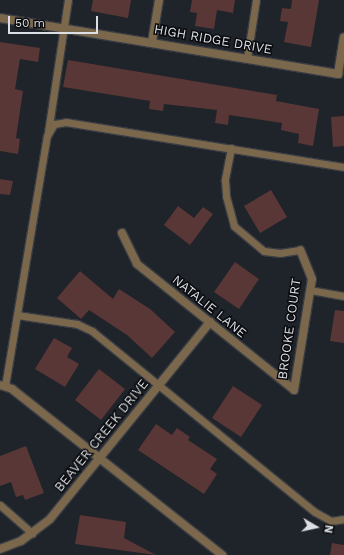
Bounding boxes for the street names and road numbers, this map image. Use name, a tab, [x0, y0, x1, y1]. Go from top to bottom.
street label: HIGH RIDGE DRIVE	[153, 22, 273, 58]
street label: NATALIE LANE	[169, 272, 249, 342]
street label: BROOKE COURT	[275, 277, 305, 381]
street label: BEAVER CREEK DRIVE	[52, 377, 152, 495]

